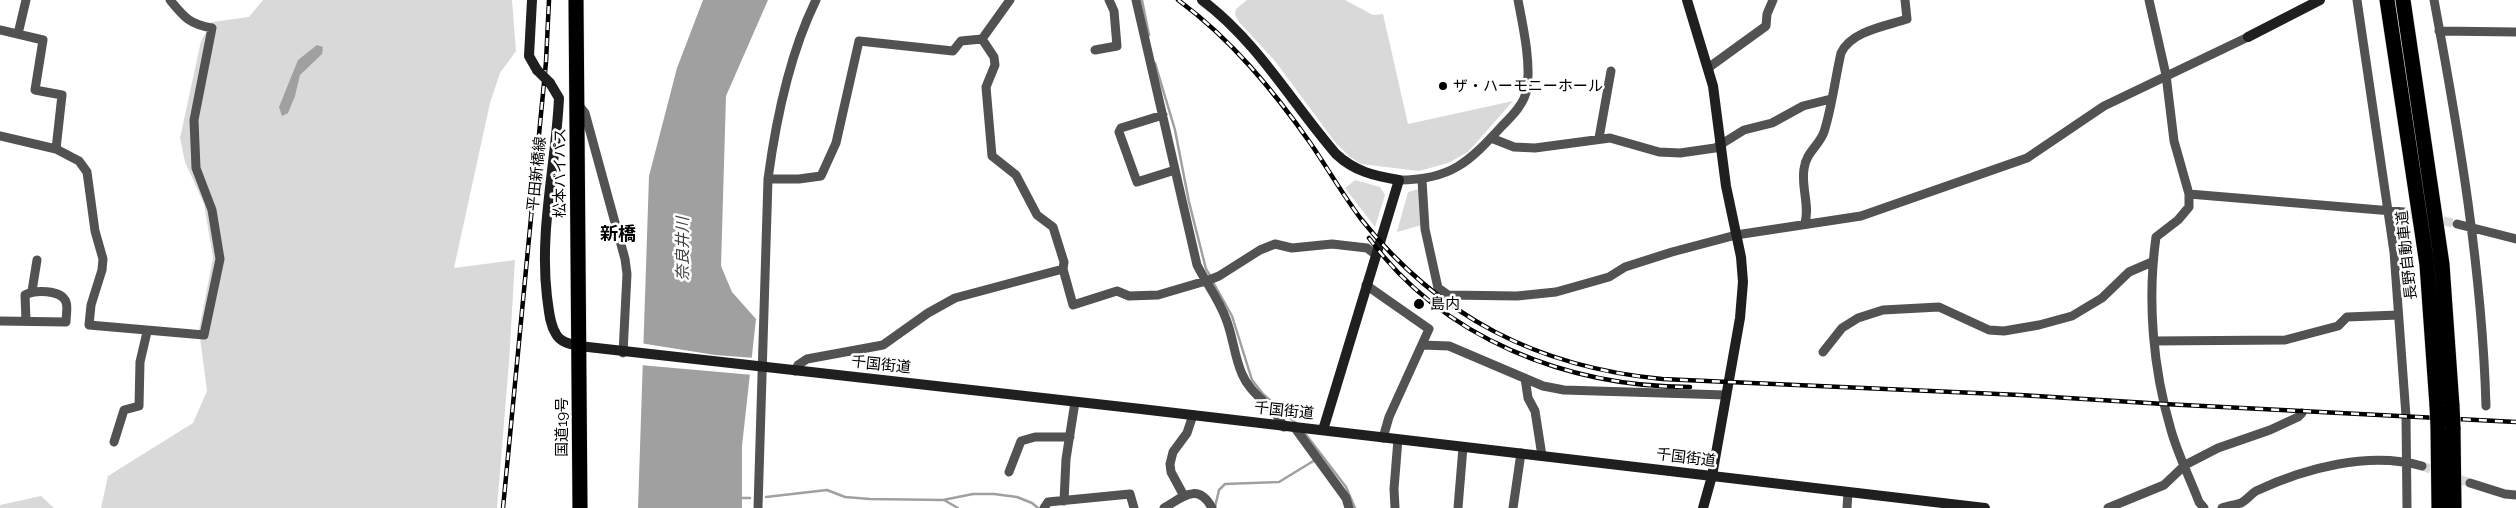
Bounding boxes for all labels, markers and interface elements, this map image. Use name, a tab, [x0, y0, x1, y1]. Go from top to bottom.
place label: ザ・ハーモニーホール	[1453, 77, 1603, 95]
marker: ザ・ハーモニーホール	[1437, 80, 1449, 92]
street label: 松本バイパス	[551, 128, 569, 218]
street label: 平田新橋線	[524, 136, 550, 212]
street label: 長野自動車道	[2393, 209, 2421, 301]
water label: 奈良井川	[673, 217, 693, 281]
district label: 新橋	[600, 224, 636, 246]
place label: 島内	[1430, 295, 1460, 313]
marker: 島内	[1412, 297, 1426, 311]
street label: 千国街道	[850, 353, 912, 377]
street label: 国道19号	[553, 397, 571, 457]
street label: 千国街道	[1253, 399, 1315, 423]
street label: 千国街道	[1655, 445, 1717, 471]

